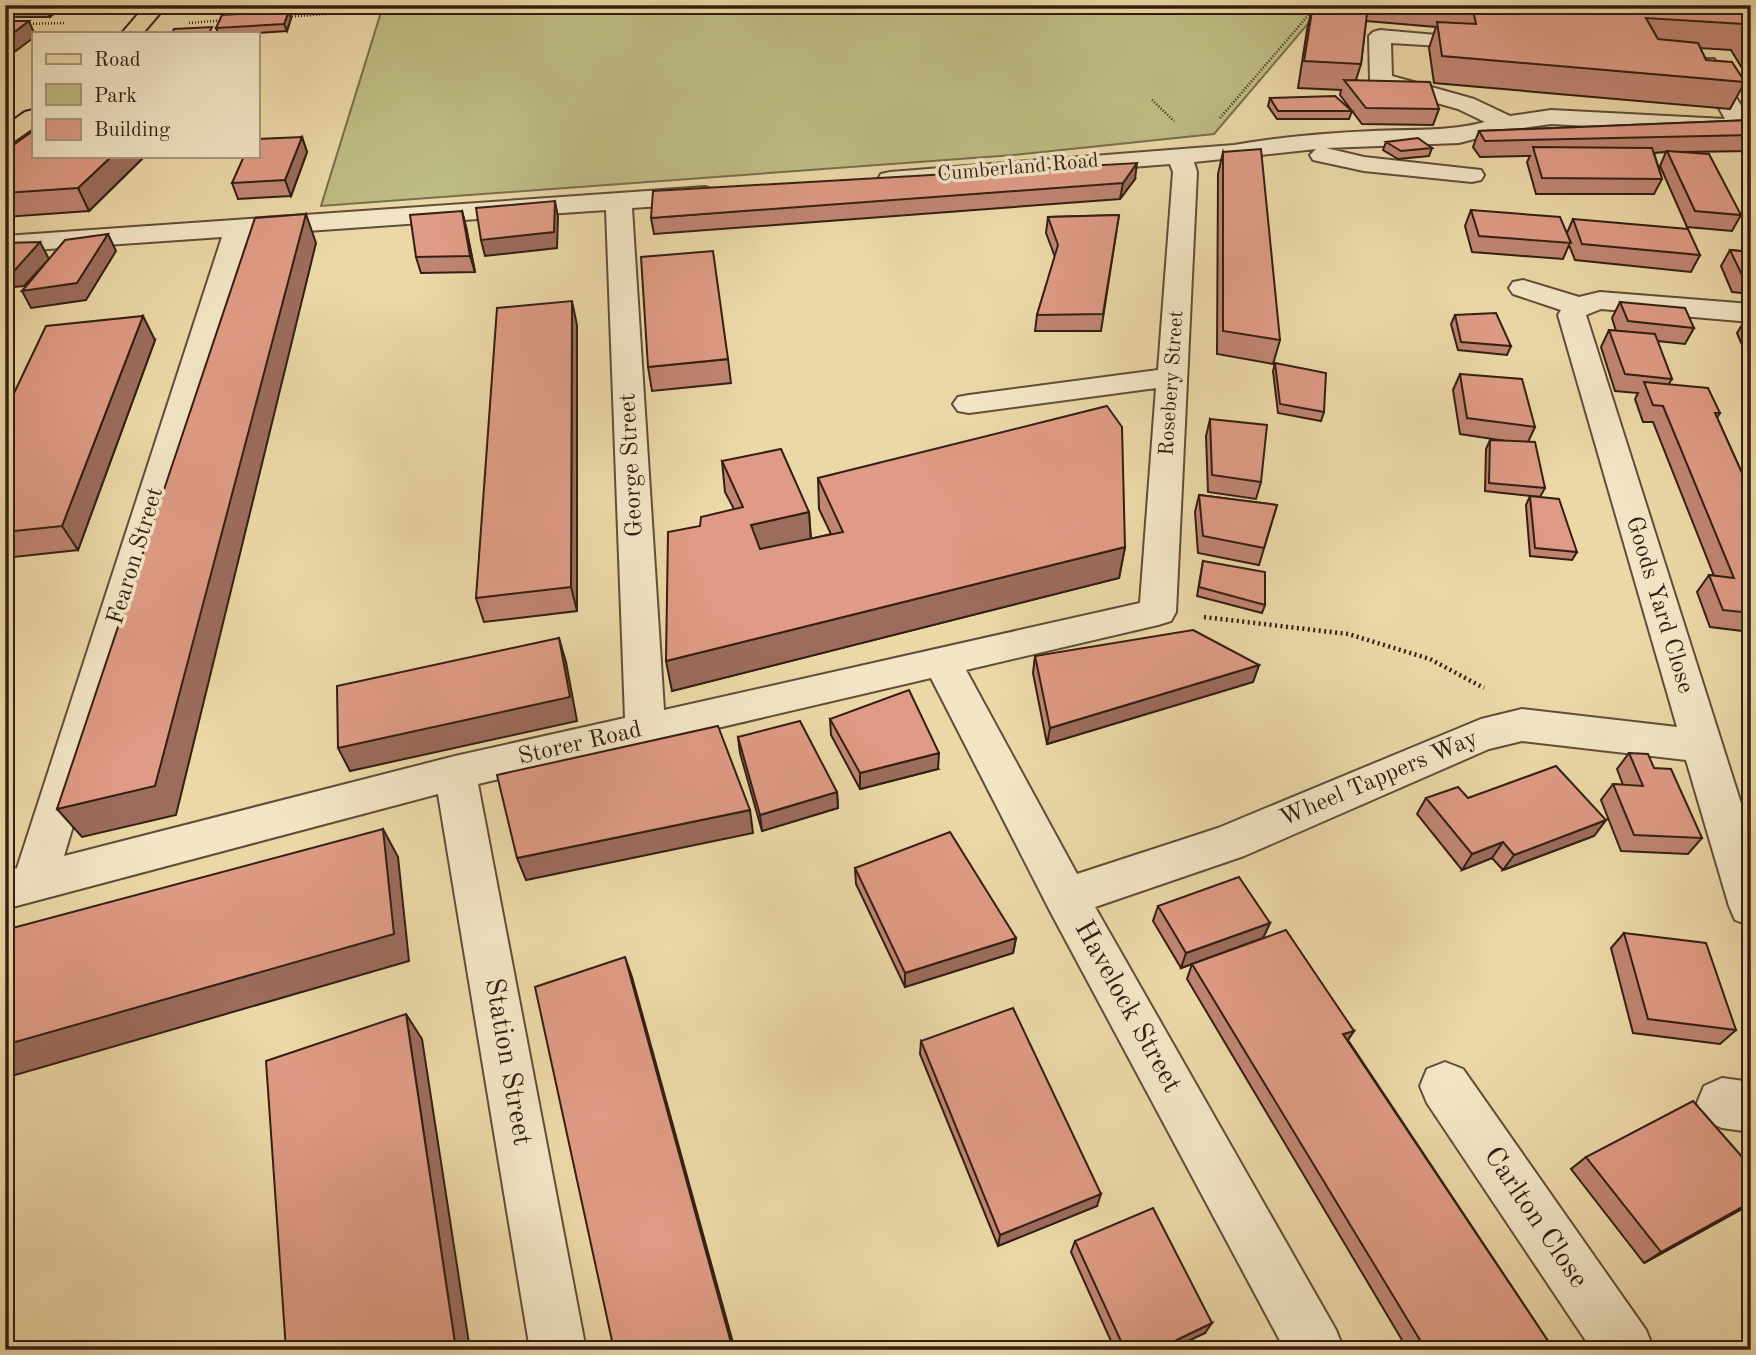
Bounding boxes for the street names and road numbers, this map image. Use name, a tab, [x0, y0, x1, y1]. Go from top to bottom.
street label: Cumberland Road	[936, 150, 1100, 186]
street label: Rosebery Street	[1156, 309, 1188, 457]
street label: George Street	[616, 392, 648, 538]
street label: Fearon Street	[104, 484, 168, 628]
street label: Goods Yard Close	[1621, 514, 1697, 696]
street label: Storer Road	[516, 718, 644, 770]
street label: Wheel Tappers Way	[1277, 726, 1482, 832]
street label: Havelock Street	[1068, 916, 1186, 1098]
street label: Station Street	[479, 976, 535, 1148]
street label: Carlton Close	[1478, 1142, 1592, 1294]

